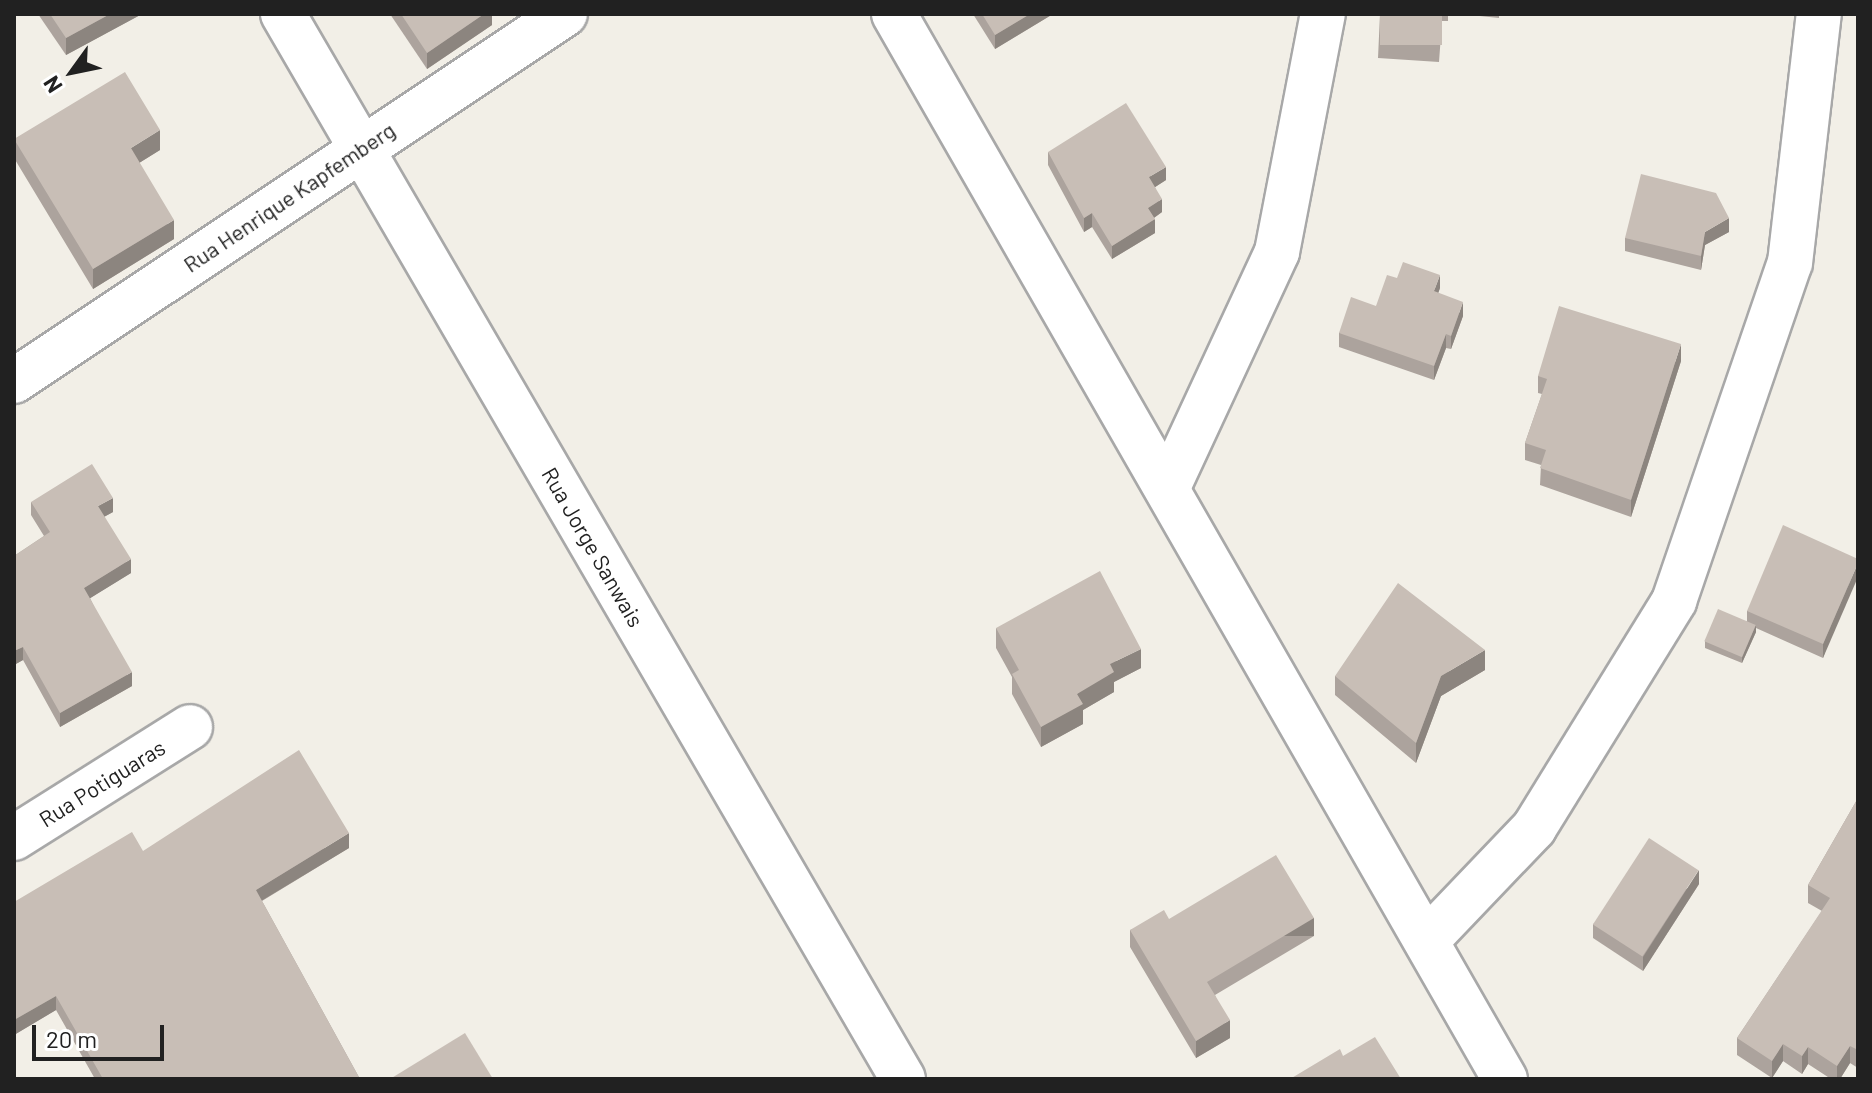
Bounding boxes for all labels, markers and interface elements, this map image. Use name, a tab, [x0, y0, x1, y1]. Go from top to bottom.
north arrow	[32, 32, 112, 112]
text: N	[37, 72, 67, 98]
street label: Rua Henrique Kapfemberg	[178, 116, 400, 278]
street label: Rua Jorge Sanwais	[537, 462, 649, 632]
street label: Rua Potiguaras	[34, 734, 170, 832]
scale bar	[36, 1009, 168, 1059]
text: 20 m	[46, 1024, 97, 1053]

